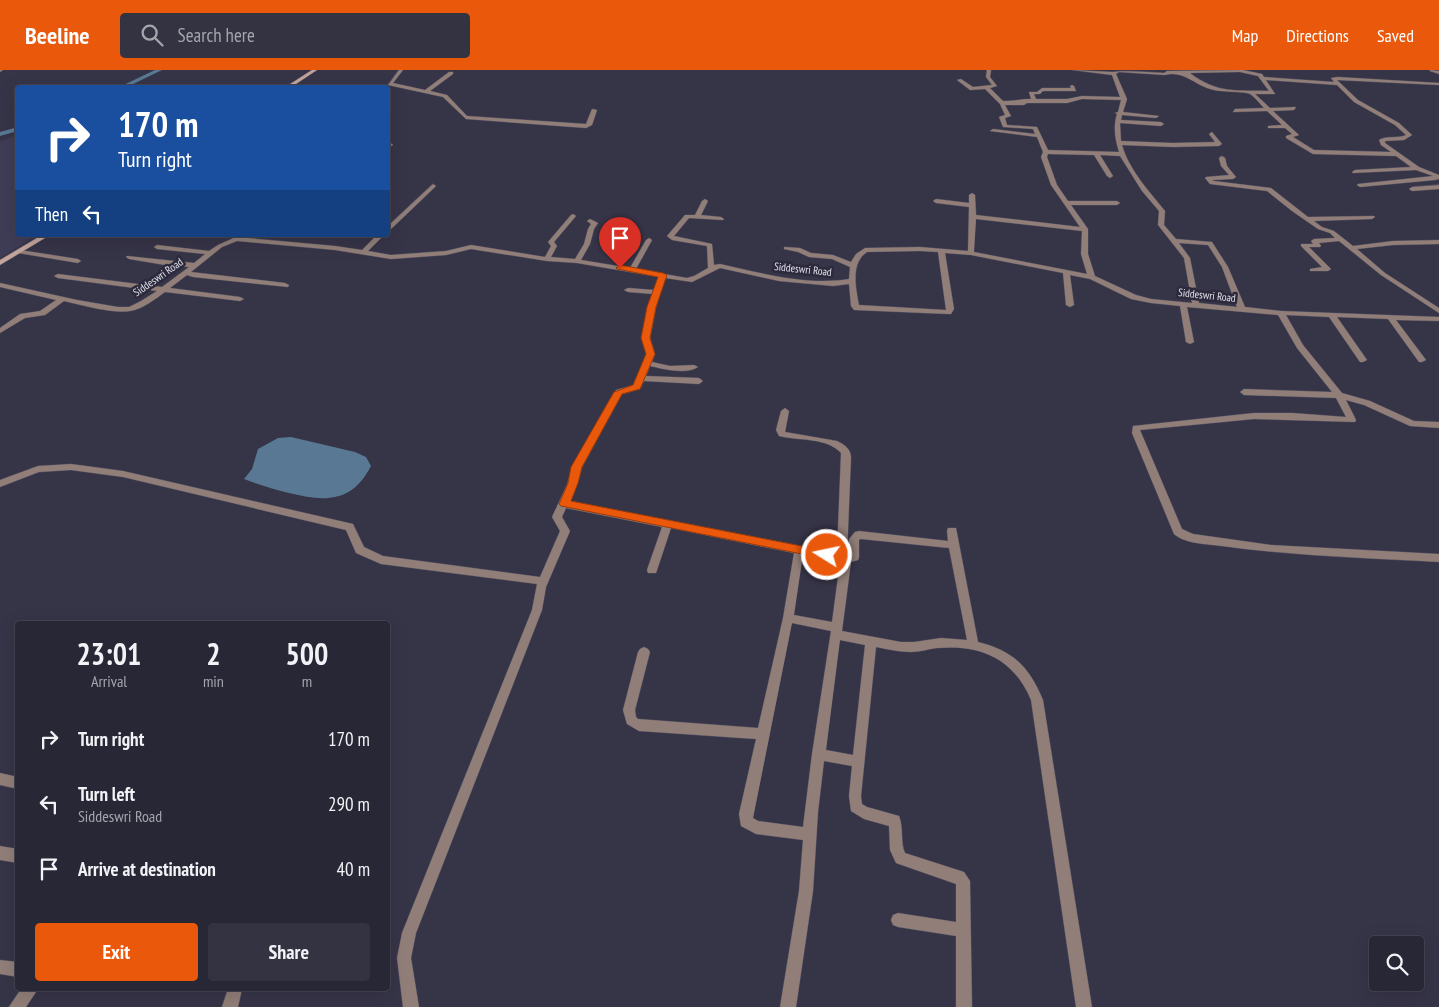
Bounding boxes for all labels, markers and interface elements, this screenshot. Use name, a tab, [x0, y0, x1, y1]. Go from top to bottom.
search box	[120, 13, 470, 58]
text: Beeline	[25, 20, 90, 51]
icon: search	[138, 21, 166, 49]
text: Search here	[178, 23, 255, 47]
text: Map	[1232, 24, 1258, 47]
text: Directions	[1286, 24, 1349, 47]
text: Saved	[1377, 24, 1414, 47]
text: 170 m	[118, 101, 199, 147]
icon: right	[35, 105, 100, 170]
text: Turn right	[118, 145, 192, 173]
icon: left	[78, 200, 106, 228]
text: Then	[35, 202, 68, 226]
pin	[599, 217, 641, 268]
icon: arrive	[606, 224, 634, 252]
street label: Siddeswri Road	[130, 255, 186, 299]
street label: Siddeswri Road	[773, 259, 833, 279]
street label: Siddeswri Road	[1177, 285, 1237, 305]
position arrow	[800, 528, 852, 580]
text: 23:01	[77, 634, 141, 673]
text: 2	[206, 634, 221, 673]
text: 500	[285, 634, 328, 673]
text: Arrival	[91, 671, 127, 691]
text: min	[203, 671, 224, 691]
text: m	[302, 671, 312, 691]
icon: right	[35, 725, 63, 753]
text: Turn right	[78, 727, 144, 751]
text: 170 m	[328, 727, 370, 751]
text: Turn left	[78, 782, 135, 806]
icon: left	[35, 790, 63, 818]
text: 290 m	[328, 792, 370, 816]
text: Siddeswri Road	[78, 806, 162, 826]
icon: arrive	[35, 855, 63, 883]
text: Arrive at destination	[78, 857, 216, 881]
text: 40 m	[337, 857, 370, 881]
button: Exit	[35, 923, 198, 981]
button: Share	[208, 923, 370, 981]
map controls	[1369, 936, 1424, 991]
button: search	[1369, 936, 1424, 991]

